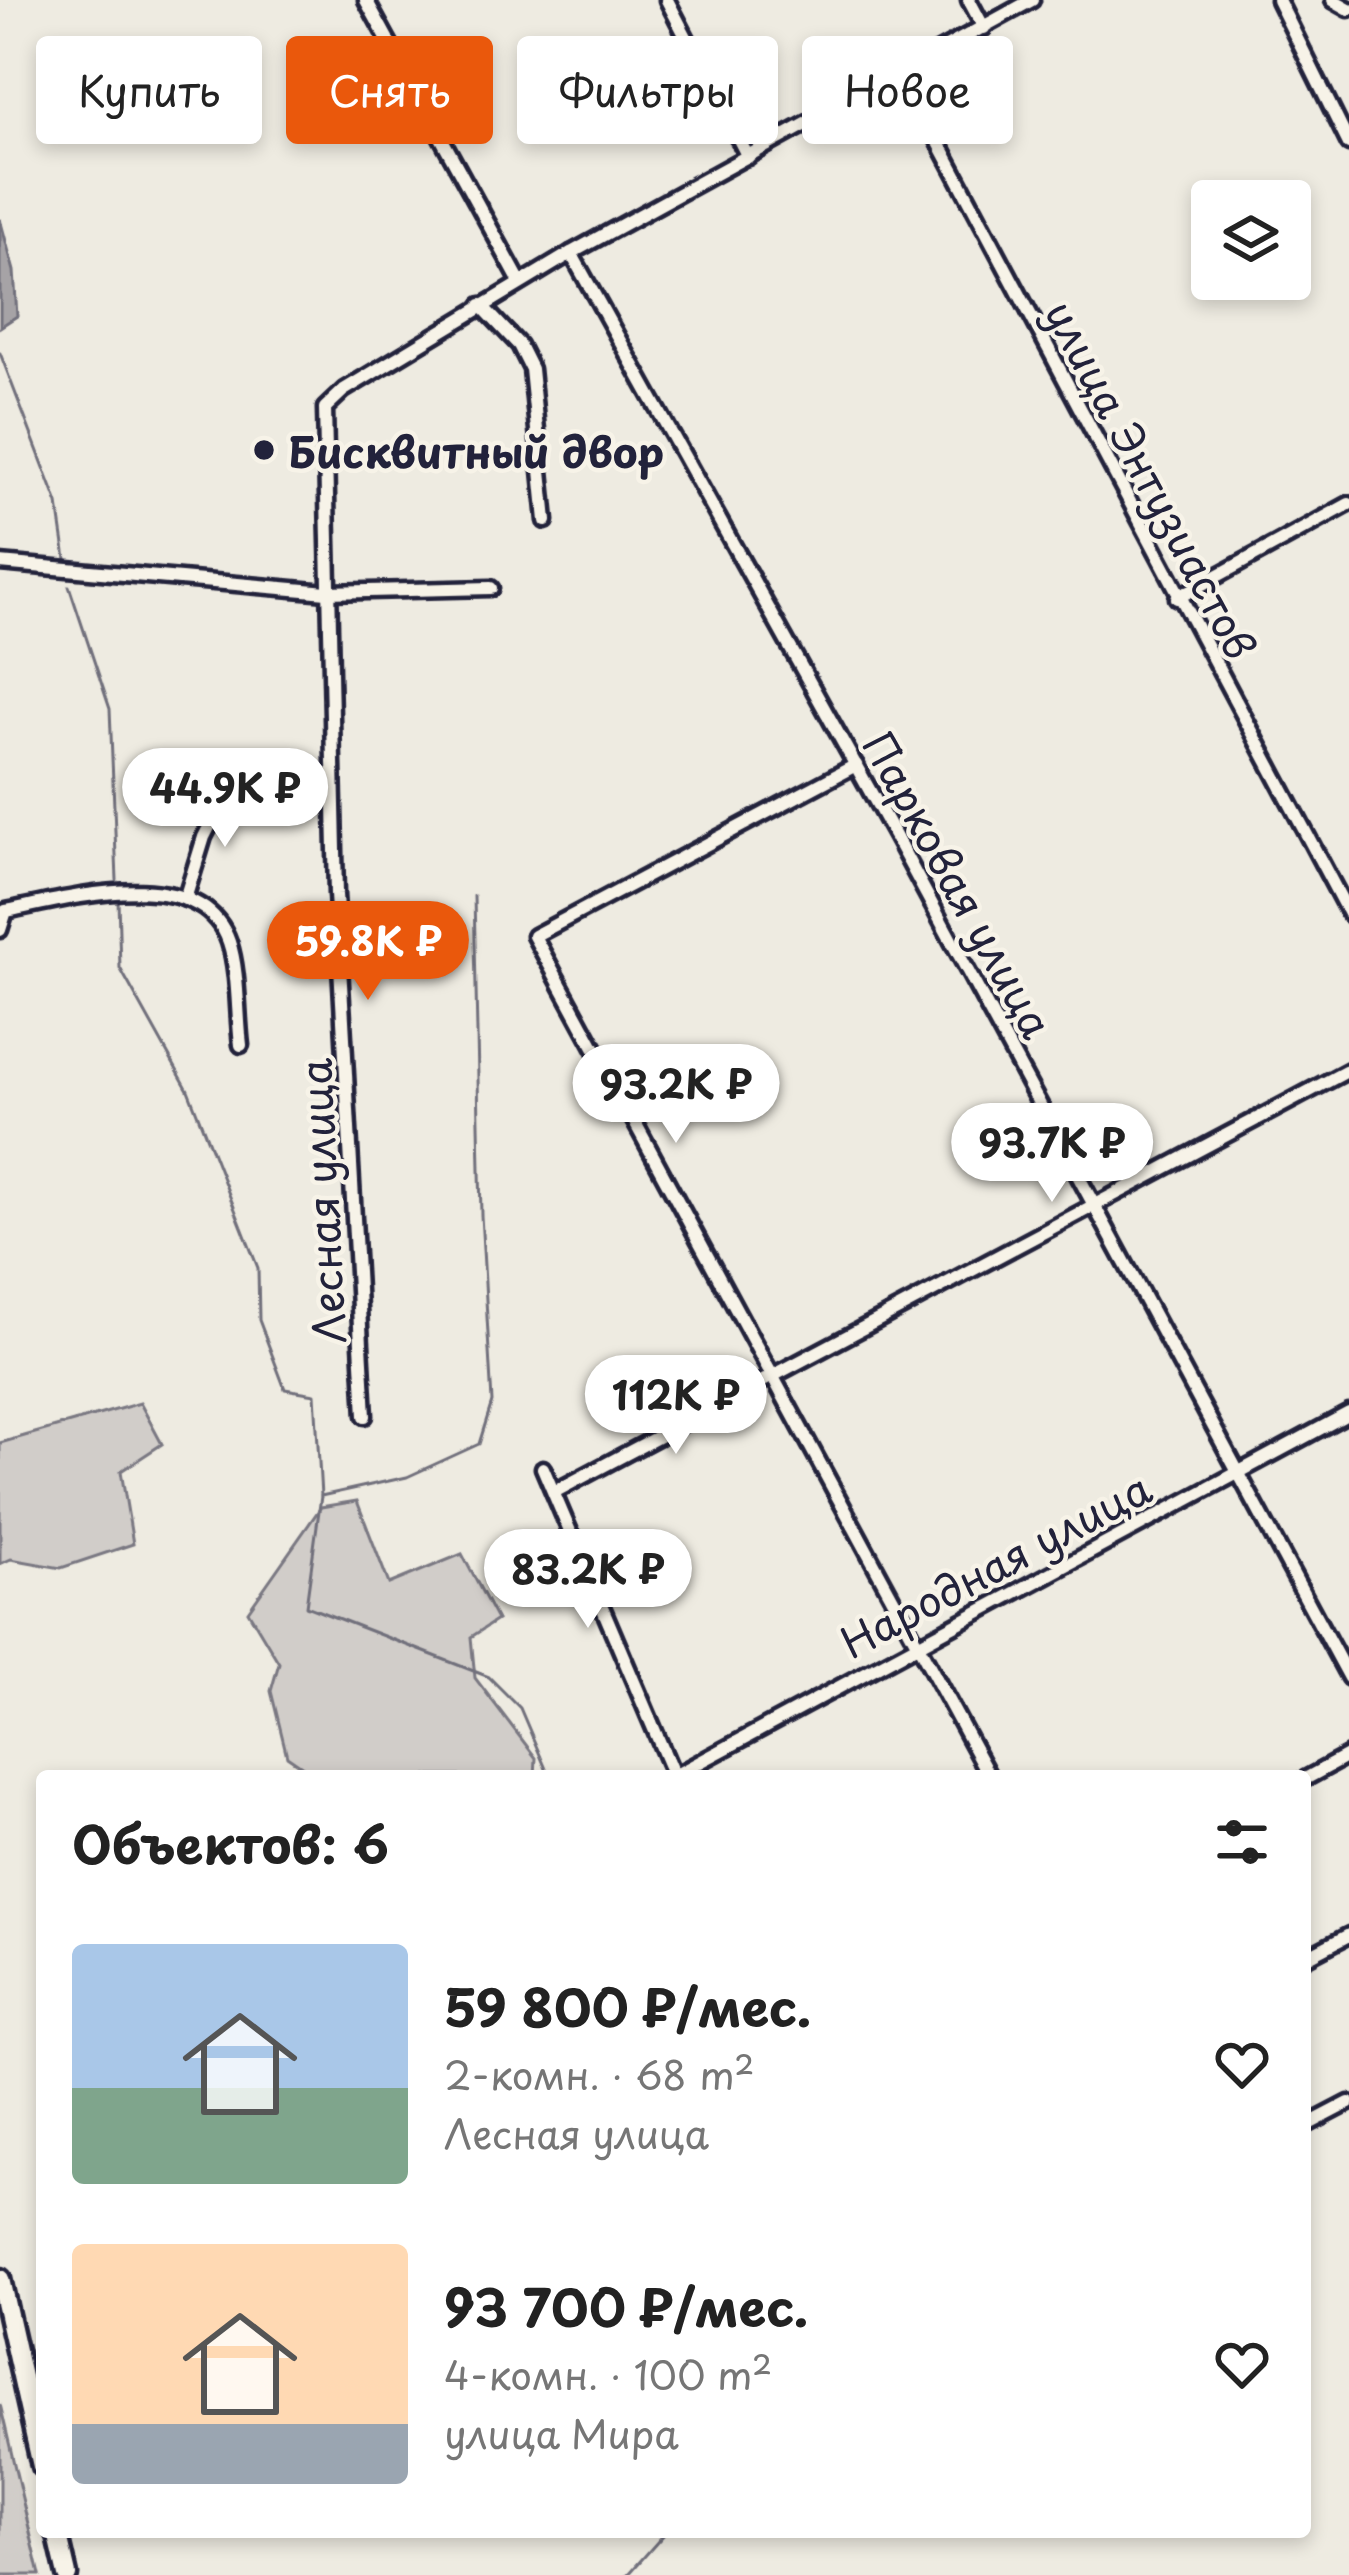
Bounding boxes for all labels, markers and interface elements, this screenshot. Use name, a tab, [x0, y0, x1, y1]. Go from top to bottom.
chip: Купить	[36, 36, 262, 144]
chip: Снять	[286, 36, 493, 144]
chip: Фильтры	[517, 36, 778, 144]
chip: Новое	[802, 36, 1013, 144]
map controls	[1191, 180, 1311, 300]
button: layers	[1191, 180, 1311, 300]
street label: улица Энтузиастов	[1031, 288, 1273, 670]
place label: Бисквитный двор	[288, 419, 664, 482]
marker: Бисквитный двор	[251, 437, 277, 463]
street label: Парковая улица	[849, 719, 1070, 1049]
pin: 44.9K ₽	[114, 748, 336, 850]
text: 44.9K ₽	[149, 757, 301, 816]
pin: 59.8K ₽	[257, 901, 479, 1003]
text: 59.8K ₽	[294, 910, 442, 969]
pin: 93.2K ₽	[565, 1044, 787, 1146]
text: 93.2K ₽	[600, 1053, 752, 1112]
street label: Лесная улица	[282, 1056, 360, 1345]
pin: 93.7K ₽	[941, 1103, 1163, 1205]
text: 93.7K ₽	[978, 1112, 1126, 1171]
pin: 112K ₽	[578, 1355, 774, 1457]
text: 112K ₽	[612, 1364, 740, 1423]
street label: Народная улица	[828, 1455, 1162, 1672]
pin: 83.2K ₽	[477, 1529, 699, 1631]
text: 83.2K ₽	[511, 1538, 665, 1597]
text: Объектов: 6	[72, 1804, 389, 1881]
icon: filters	[1209, 1809, 1275, 1875]
text: 59 800 ₽/мес.	[444, 1967, 811, 2044]
icon: home	[168, 1992, 312, 2136]
icon: heart	[1209, 2031, 1275, 2097]
text: 2-комн. · 68 m²	[444, 2044, 755, 2103]
text: Лесная улица	[444, 2103, 709, 2162]
text: 93 700 ₽/мес.	[444, 2267, 808, 2344]
icon: home	[168, 2292, 312, 2436]
icon: heart	[1209, 2331, 1275, 2397]
text: 4-комн. · 100 m²	[444, 2344, 772, 2403]
text: улица Мира	[444, 2403, 679, 2462]

